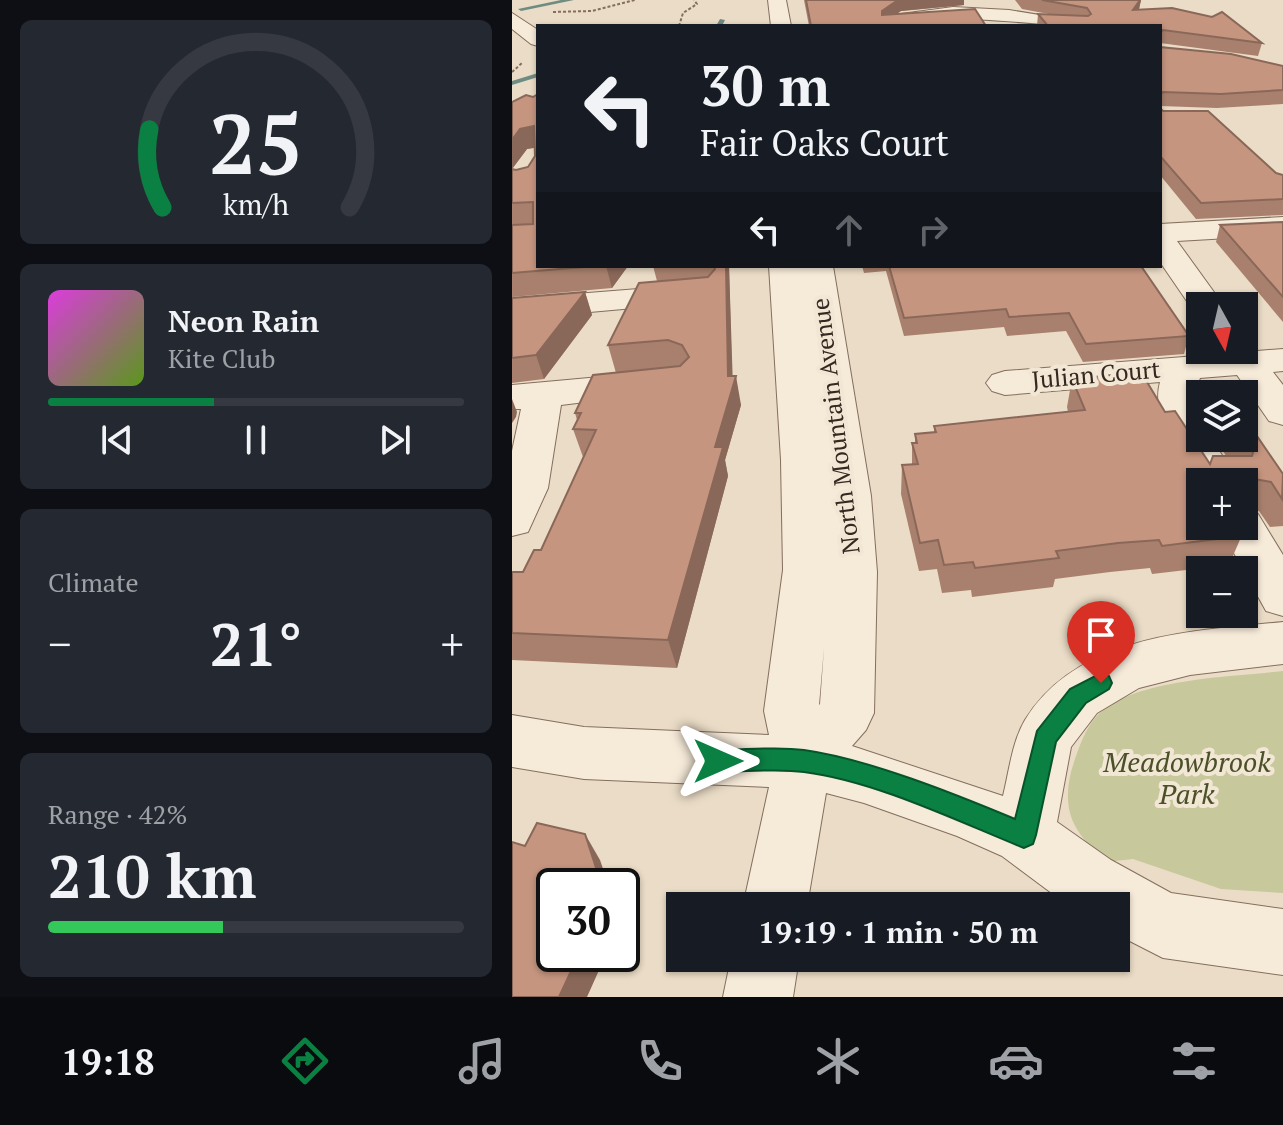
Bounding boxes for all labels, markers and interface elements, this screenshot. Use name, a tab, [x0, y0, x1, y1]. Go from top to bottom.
text: 30 m	[700, 48, 830, 122]
icon: left	[568, 56, 672, 160]
text: 25	[209, 88, 303, 198]
text: Fair Oaks Court	[700, 119, 949, 166]
text: km/h	[223, 185, 289, 223]
icon: left	[743, 208, 787, 252]
icon: ahead	[827, 208, 871, 252]
icon: right	[911, 208, 955, 252]
north arrow	[1186, 292, 1258, 364]
map controls	[1186, 292, 1258, 628]
street label: North Mountain Avenue	[803, 296, 867, 556]
text: Neon Rain	[168, 301, 319, 341]
text: Kite Club	[168, 341, 275, 375]
street label: Julian Court	[1030, 352, 1161, 396]
button: layers	[1186, 380, 1258, 452]
icon: previous	[95, 418, 139, 462]
icon: pause	[234, 418, 278, 462]
icon: next	[373, 418, 417, 462]
button: +	[1186, 468, 1258, 540]
button: −	[1186, 556, 1258, 628]
text: Climate	[48, 565, 139, 599]
pin	[1067, 601, 1135, 683]
text: 21°	[210, 604, 302, 683]
icon: arrive	[1079, 613, 1123, 657]
text: −	[48, 614, 71, 673]
text: +	[441, 614, 464, 673]
position arrow	[676, 719, 760, 803]
park label: Meadowbrook Park	[1102, 743, 1271, 812]
text: Range · 42%	[48, 797, 187, 831]
text: 210 km	[48, 836, 256, 915]
speed limit sign: 30	[536, 868, 640, 972]
text: 19:19 · 1 min · 50 m	[758, 912, 1038, 952]
icon: directions	[277, 1033, 333, 1089]
icon: music	[454, 1033, 510, 1089]
icon: phone	[632, 1033, 688, 1089]
icon: climate	[810, 1033, 866, 1089]
icon: car	[988, 1033, 1044, 1089]
icon: filters	[1166, 1033, 1222, 1089]
text: 19:18	[61, 1038, 155, 1085]

